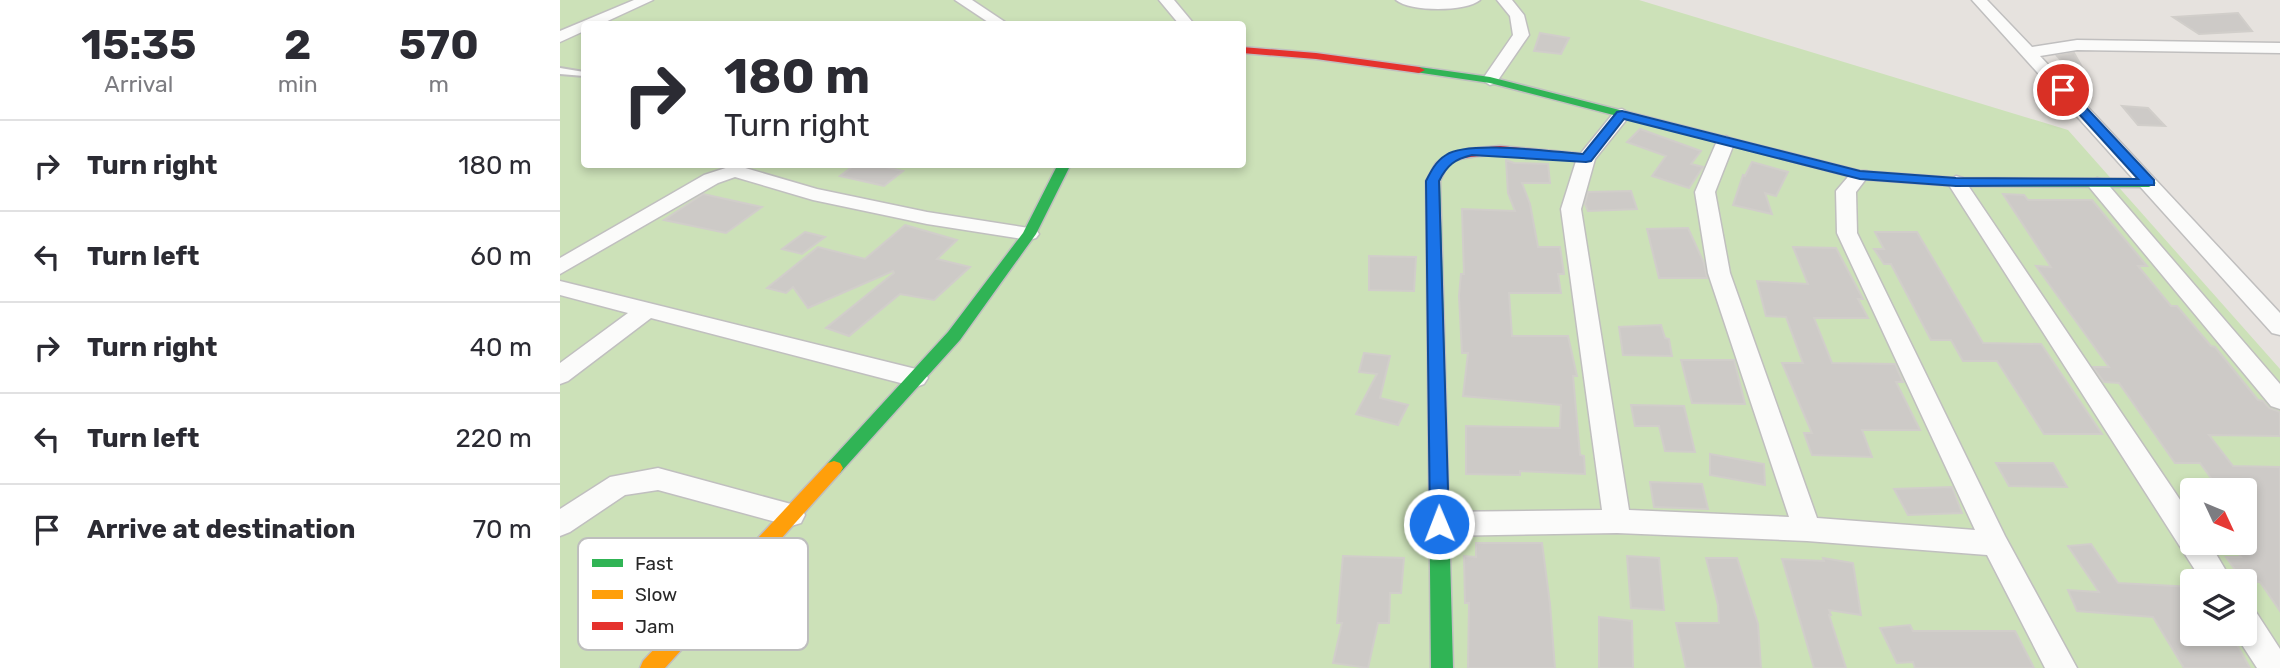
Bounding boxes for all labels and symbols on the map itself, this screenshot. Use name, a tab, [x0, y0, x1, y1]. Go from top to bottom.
pin	[2033, 60, 2093, 120]
north arrow	[2180, 478, 2258, 555]
position arrow	[1402, 487, 1476, 561]
legend	[578, 538, 808, 650]
text: Fast	[635, 552, 674, 575]
text: Slow	[635, 583, 677, 606]
text: Jam	[635, 615, 674, 638]

